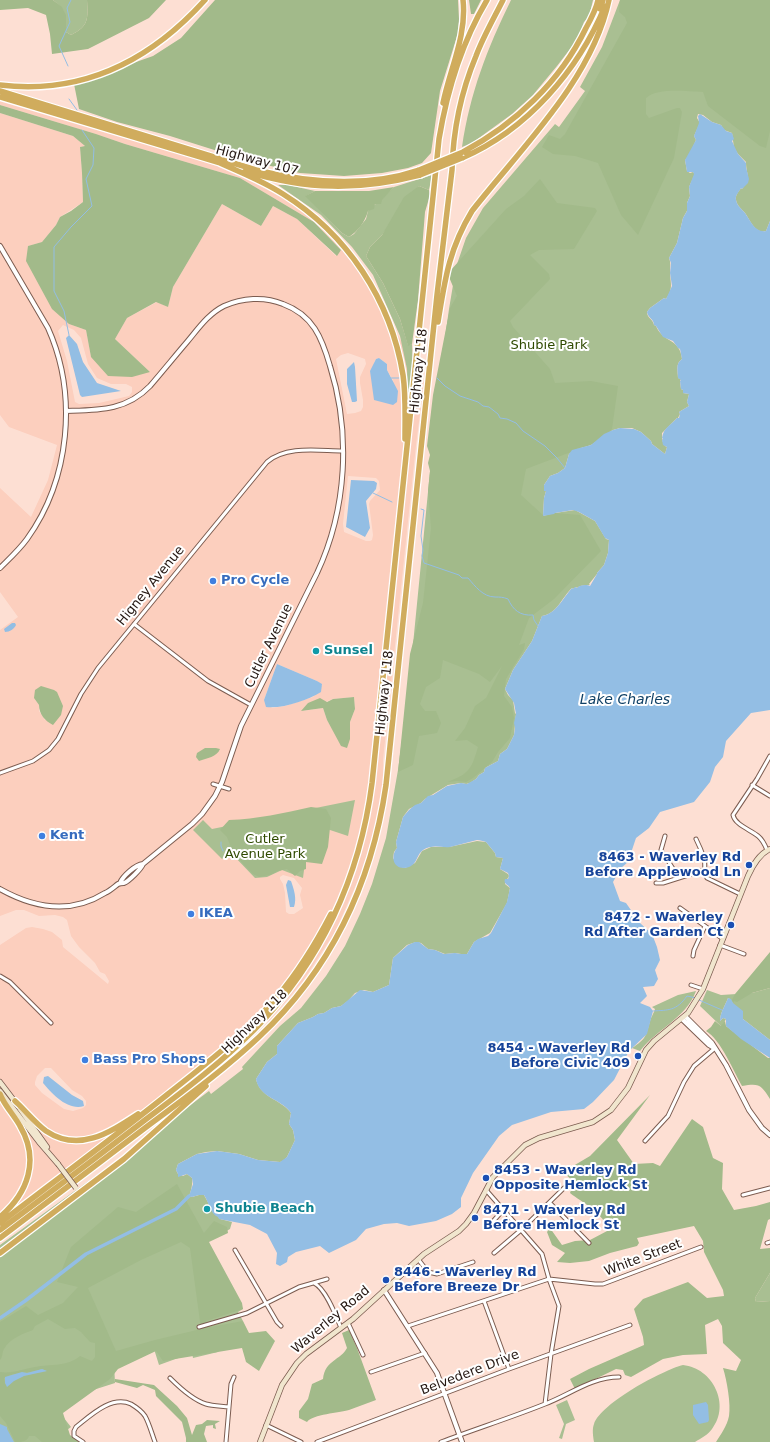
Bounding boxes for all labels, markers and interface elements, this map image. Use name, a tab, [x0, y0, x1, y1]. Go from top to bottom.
street label: Highway 107	[214, 142, 300, 180]
street label: Highway 118	[407, 328, 431, 414]
park label: Shubie Park	[511, 338, 587, 354]
street label: Higney Avenue	[114, 543, 188, 629]
place label: Pro Cycle	[221, 573, 289, 589]
marker: Pro Cycle	[208, 576, 218, 586]
street label: Cutler Avenue	[242, 601, 296, 691]
place label: Sunsel	[324, 643, 373, 659]
marker: Sunsel	[311, 646, 321, 656]
street label: Highway 118	[373, 650, 397, 736]
water label: Lake Charles	[580, 692, 670, 708]
place label: Kent	[50, 828, 84, 844]
marker: Kent	[37, 831, 47, 841]
park label: Cutler Avenue Park	[225, 832, 305, 863]
place label: 8463 - Waverley Rd Before Applewood Ln	[585, 850, 741, 881]
marker: 8463 - Waverley Rd Before Applewood Ln	[744, 860, 754, 870]
place label: IKEA	[199, 906, 233, 922]
marker: IKEA	[186, 909, 196, 919]
place label: 8472 - Waverley Rd After Garden Ct	[584, 910, 723, 941]
marker: 8472 - Waverley Rd After Garden Ct	[726, 920, 736, 930]
street label: Highway 118	[219, 987, 291, 1057]
place label: 8454 - Waverley Rd Before Civic 409	[487, 1041, 630, 1072]
marker: 8454 - Waverley Rd Before Civic 409	[633, 1051, 643, 1061]
place label: Bass Pro Shops	[93, 1052, 206, 1068]
marker: Bass Pro Shops	[80, 1055, 90, 1065]
place label: 8453 - Waverley Rd Opposite Hemlock St	[494, 1163, 647, 1194]
marker: 8453 - Waverley Rd Opposite Hemlock St	[481, 1173, 491, 1183]
place label: Shubie Beach	[215, 1201, 314, 1217]
place label: 8471 - Waverley Rd Before Hemlock St	[483, 1203, 626, 1234]
marker: Shubie Beach	[202, 1204, 212, 1214]
marker: 8471 - Waverley Rd Before Hemlock St	[470, 1213, 480, 1223]
street label: White Street	[602, 1236, 684, 1280]
place label: 8446 - Waverley Rd Before Breeze Dr	[394, 1265, 537, 1296]
marker: 8446 - Waverley Rd Before Breeze Dr	[381, 1275, 391, 1285]
street label: Waverley Road	[289, 1283, 373, 1357]
street label: Belvedere Drive	[419, 1347, 521, 1399]

